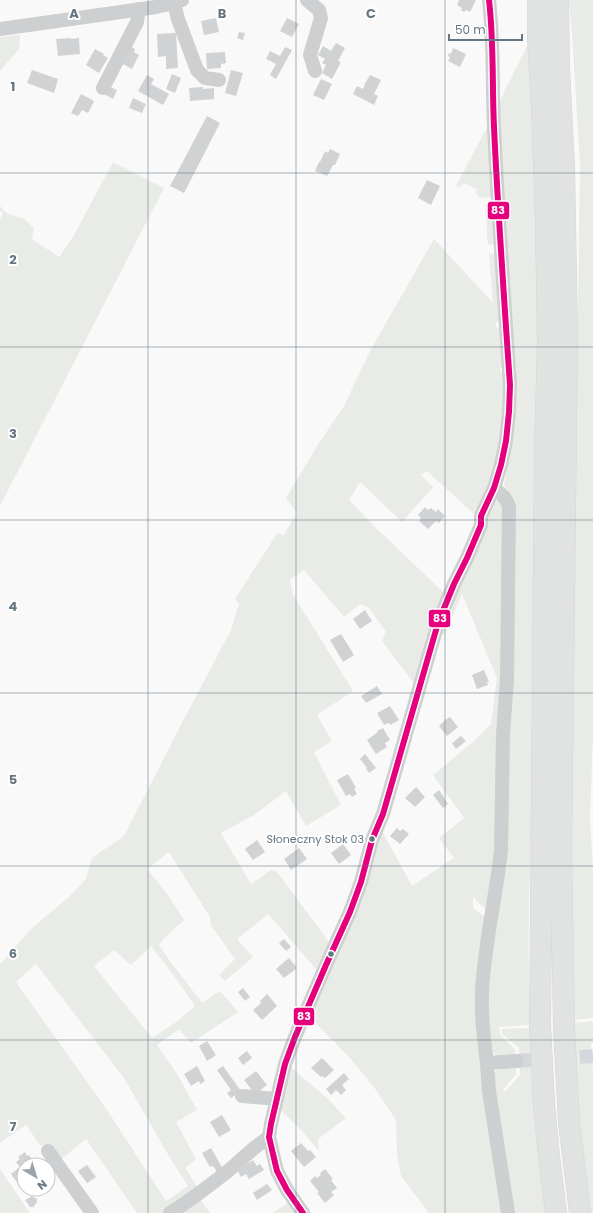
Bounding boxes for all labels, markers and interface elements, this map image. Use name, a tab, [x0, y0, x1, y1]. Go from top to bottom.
text: A	[69, 4, 79, 23]
text: B	[218, 4, 227, 23]
text: C	[366, 4, 376, 23]
scale bar	[449, 16, 522, 42]
text: 50 m	[455, 21, 486, 38]
text: 1	[11, 77, 15, 96]
line badge: 83	[487, 201, 510, 220]
text: 83	[491, 202, 505, 218]
text: 2	[9, 250, 17, 269]
text: 3	[9, 424, 17, 443]
text: 4	[9, 597, 18, 616]
line badge: 83	[428, 609, 451, 628]
text: 83	[433, 610, 447, 626]
text: 5	[9, 770, 17, 789]
place label: Słoneczny Stok 03	[267, 831, 364, 847]
marker: Słoneczny Stok 03	[367, 834, 377, 844]
text: 6	[9, 944, 17, 963]
unlabelled marker	[326, 949, 336, 959]
line badge: 83	[293, 1007, 315, 1026]
text: 83	[297, 1008, 311, 1024]
text: 7	[10, 1117, 17, 1136]
north arrow	[16, 1157, 56, 1197]
text: N	[34, 1176, 50, 1194]

